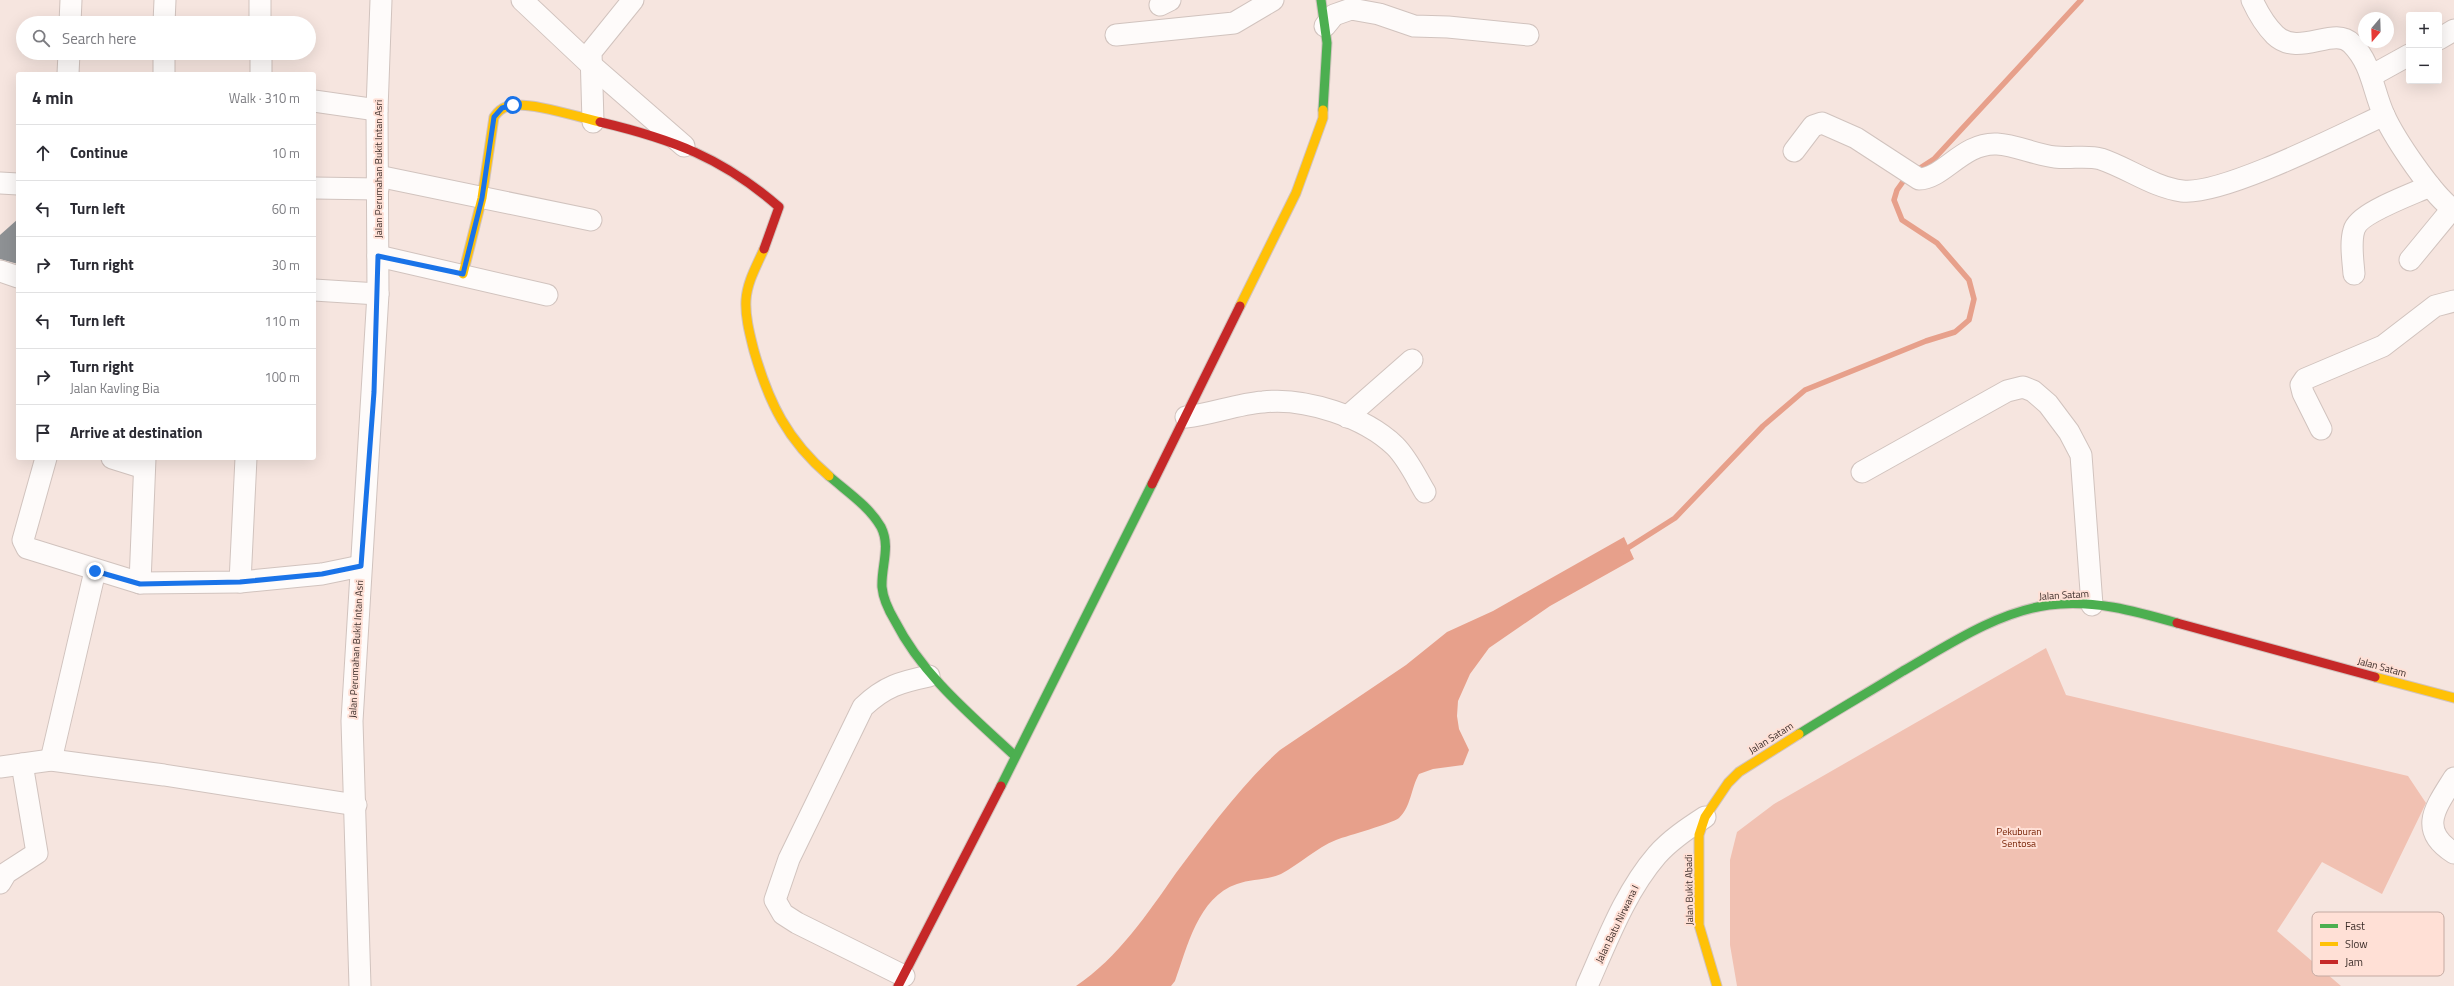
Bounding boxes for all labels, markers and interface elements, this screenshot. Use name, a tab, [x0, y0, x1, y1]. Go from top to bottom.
north arrow	[2358, 12, 2394, 48]
map controls	[2406, 12, 2442, 84]
button: +	[2406, 12, 2442, 48]
search box	[16, 16, 316, 60]
icon: search	[30, 27, 52, 49]
text: Search here	[62, 27, 136, 50]
button: −	[2406, 48, 2442, 84]
text: 4 min	[32, 85, 73, 111]
text: Walk · 310 m	[229, 88, 300, 108]
route start	[504, 96, 522, 114]
street label: Jalan Perumahan Bukit Intan Asri	[371, 100, 386, 238]
text: Continue	[70, 141, 128, 164]
icon: ahead	[32, 142, 54, 164]
text: 10 m	[272, 143, 300, 163]
text: Turn left	[70, 197, 125, 220]
icon: left	[32, 198, 54, 220]
text: 60 m	[272, 199, 300, 219]
text: Turn right	[70, 253, 134, 276]
icon: right	[32, 254, 54, 276]
text: 30 m	[272, 255, 300, 275]
text: Turn left	[70, 309, 125, 332]
icon: left	[32, 310, 54, 332]
text: 110 m	[264, 311, 300, 331]
text: Turn right	[70, 355, 134, 378]
icon: right	[32, 366, 54, 388]
text: 100 m	[264, 367, 300, 387]
text: Jalan Kavling Bia	[70, 378, 159, 398]
text: Arrive at destination	[70, 421, 203, 444]
icon: arrive	[32, 422, 54, 444]
route end	[86, 562, 104, 580]
street label: Jalan Perumahan Bukit Intan Asri	[345, 580, 367, 718]
street label: Jalan Satam	[2039, 586, 2089, 604]
street label: Jalan Satam	[2356, 653, 2408, 681]
street label: Jalan Satam	[1746, 718, 1796, 758]
park label: Pekuburan Sentosa	[1996, 824, 2042, 851]
street label: Jalan Bukit Abadi	[1681, 855, 1697, 925]
street label: Jalan Batu Nirwana I	[1592, 883, 1642, 965]
legend	[2312, 912, 2444, 976]
text: Fast	[2345, 918, 2365, 934]
text: Slow	[2345, 936, 2368, 952]
text: Jam	[2345, 954, 2363, 970]

